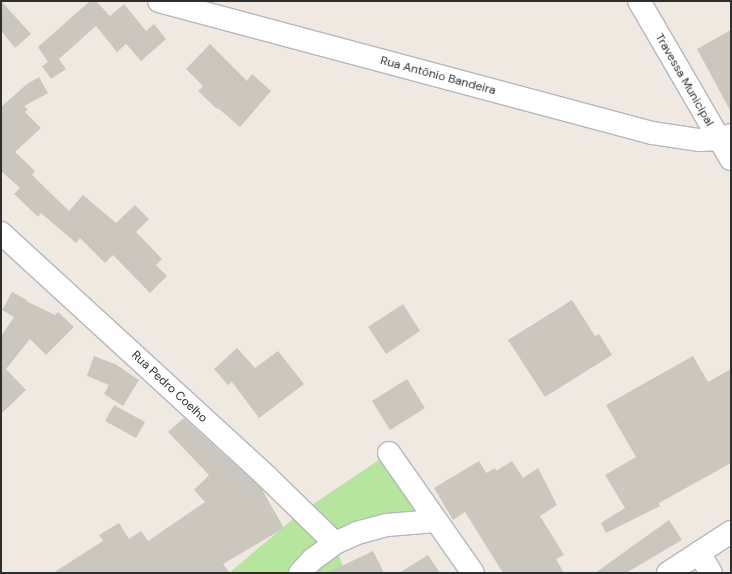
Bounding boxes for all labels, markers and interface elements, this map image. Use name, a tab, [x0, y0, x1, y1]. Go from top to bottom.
street label: Travessa Municipal	[652, 31, 716, 129]
street label: Rua Antônio Bandeira	[379, 54, 497, 98]
street label: Rua Pedro Coelho	[128, 348, 210, 426]

